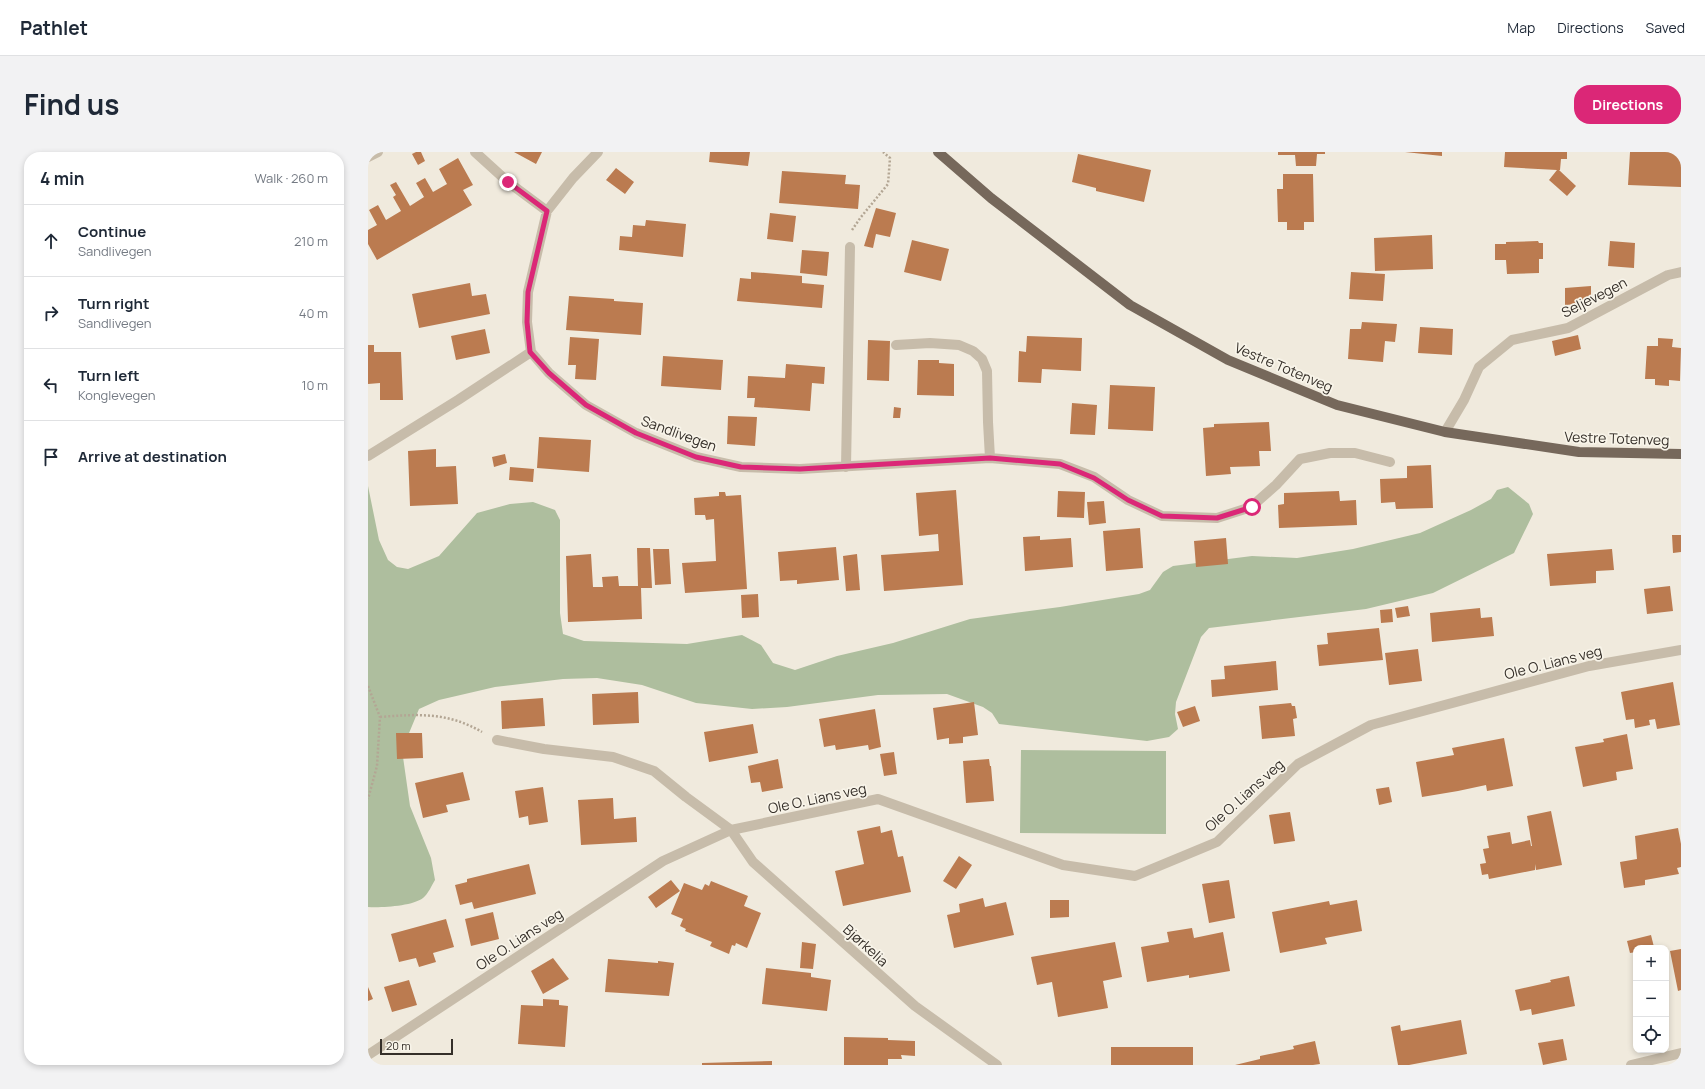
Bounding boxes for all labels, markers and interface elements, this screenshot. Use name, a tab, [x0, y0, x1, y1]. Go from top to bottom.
text: Pathlet	[20, 15, 88, 41]
text: Map	[1507, 18, 1535, 37]
text: Directions	[1557, 18, 1624, 37]
text: Saved	[1646, 18, 1685, 37]
text: Find us	[24, 85, 119, 123]
button: Directions	[1574, 85, 1681, 124]
text: 4 min	[40, 167, 84, 190]
text: Walk · 260 m	[255, 169, 328, 187]
route end	[499, 173, 517, 191]
text: Continue	[78, 221, 146, 242]
icon: ahead	[40, 230, 62, 252]
text: 210 m	[294, 232, 328, 250]
text: Sandlivegen	[78, 242, 151, 260]
street label: Seljevegen	[1558, 272, 1630, 322]
text: Turn right	[78, 293, 149, 314]
icon: right	[40, 302, 62, 324]
text: 40 m	[299, 304, 328, 322]
text: Sandlivegen	[78, 314, 151, 332]
street label: Vestre Totenveg	[1232, 338, 1336, 396]
text: Turn left	[78, 365, 140, 386]
icon: left	[40, 374, 62, 396]
text: 10 m	[301, 376, 328, 394]
text: Konglevegen	[78, 386, 155, 404]
street label: Sandlivegen	[639, 411, 719, 455]
street label: Vestre Totenveg	[1564, 427, 1670, 449]
icon: arrive	[40, 446, 62, 468]
text: Arrive at destination	[78, 446, 227, 467]
route start	[1243, 498, 1261, 516]
street label: Ole O. Lians veg	[1502, 641, 1604, 683]
street label: Ole O. Lians veg	[1200, 754, 1288, 836]
street label: Ole O. Lians veg	[766, 778, 868, 818]
street label: Ole O. Lians veg	[472, 904, 566, 974]
street label: Bjørkelia	[839, 920, 893, 970]
map controls	[1633, 945, 1669, 1053]
button: +	[1633, 945, 1669, 981]
button: −	[1633, 981, 1669, 1017]
button: locate	[1633, 1017, 1669, 1053]
scale bar	[380, 1037, 453, 1056]
text: 20 m	[386, 1038, 411, 1053]

